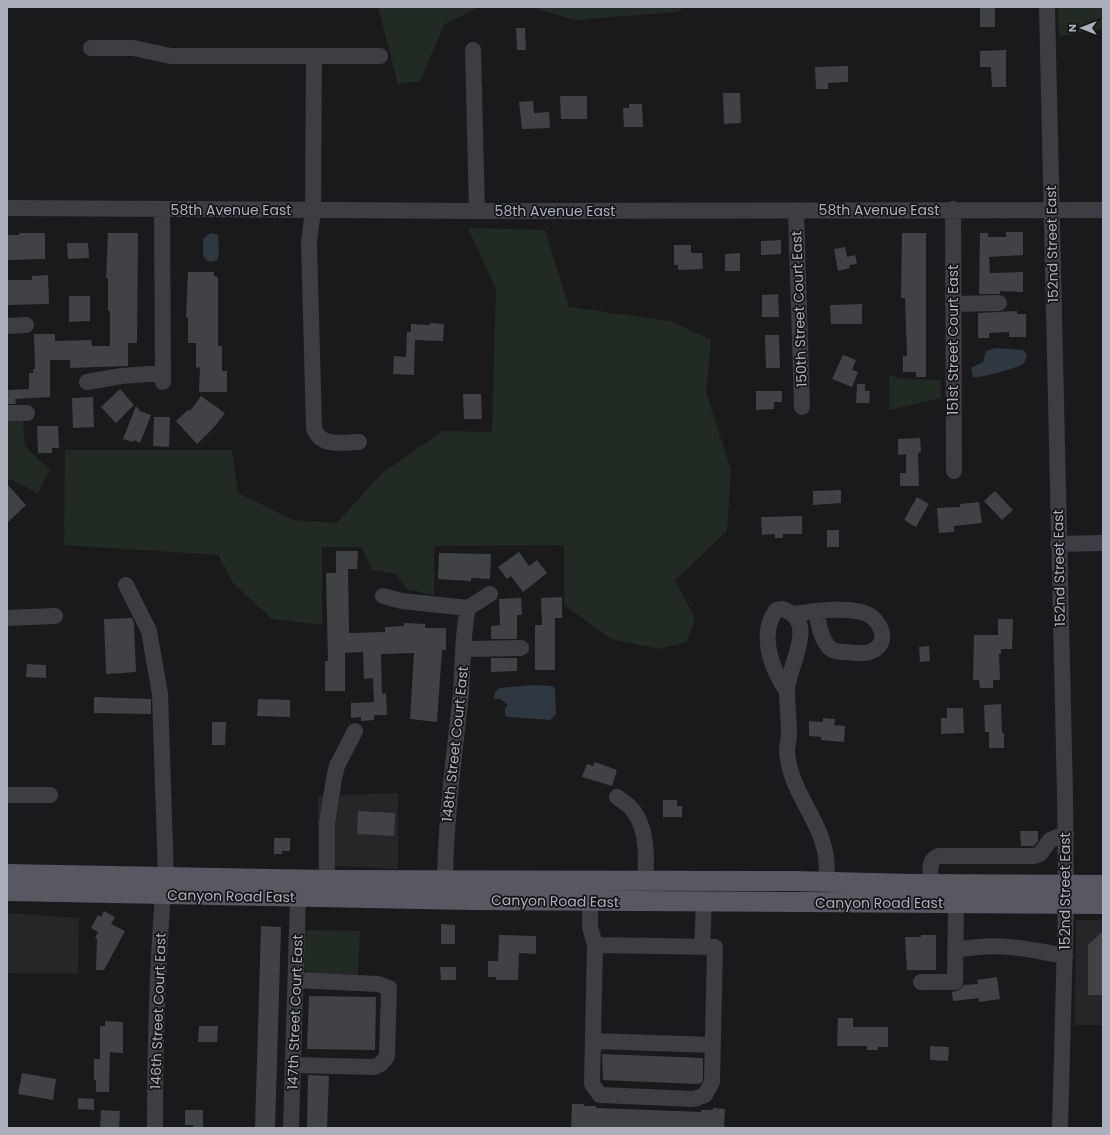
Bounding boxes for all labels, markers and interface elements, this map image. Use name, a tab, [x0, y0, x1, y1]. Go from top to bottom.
north arrow	[1062, 8, 1102, 48]
text: N	[1064, 24, 1080, 32]
street label: 152nd Street East	[1041, 185, 1063, 303]
street label: 58th Avenue East	[171, 200, 291, 220]
street label: 58th Avenue East	[819, 200, 939, 220]
street label: 58th Avenue East	[495, 201, 615, 221]
street label: 150th Street Court East	[786, 230, 812, 388]
street label: 151st Street Court East	[943, 265, 963, 415]
street label: 152nd Street East	[1048, 509, 1070, 627]
street label: 148th Street Court East	[437, 665, 473, 823]
street label: 152nd Street East	[1055, 832, 1075, 950]
street label: Canyon Road East	[167, 885, 295, 907]
street label: Canyon Road East	[491, 890, 619, 912]
street label: Canyon Road East	[815, 893, 943, 913]
street label: 146th Street Court East	[145, 932, 171, 1090]
street label: 147th Street Court East	[282, 934, 308, 1090]

